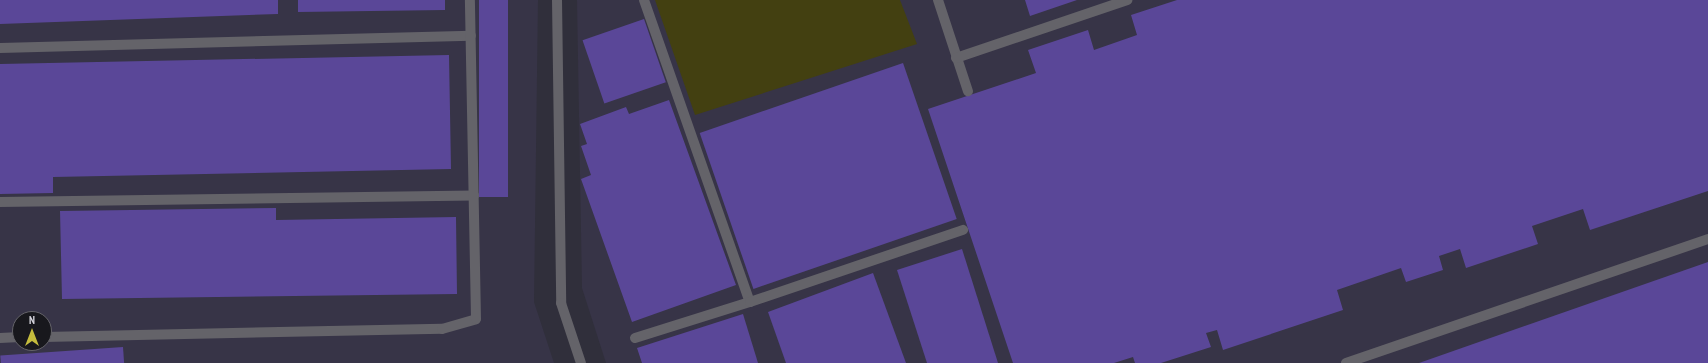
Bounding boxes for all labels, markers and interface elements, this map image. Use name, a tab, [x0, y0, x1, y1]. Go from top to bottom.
north arrow	[12, 311, 52, 351]
text: N	[29, 313, 35, 327]

